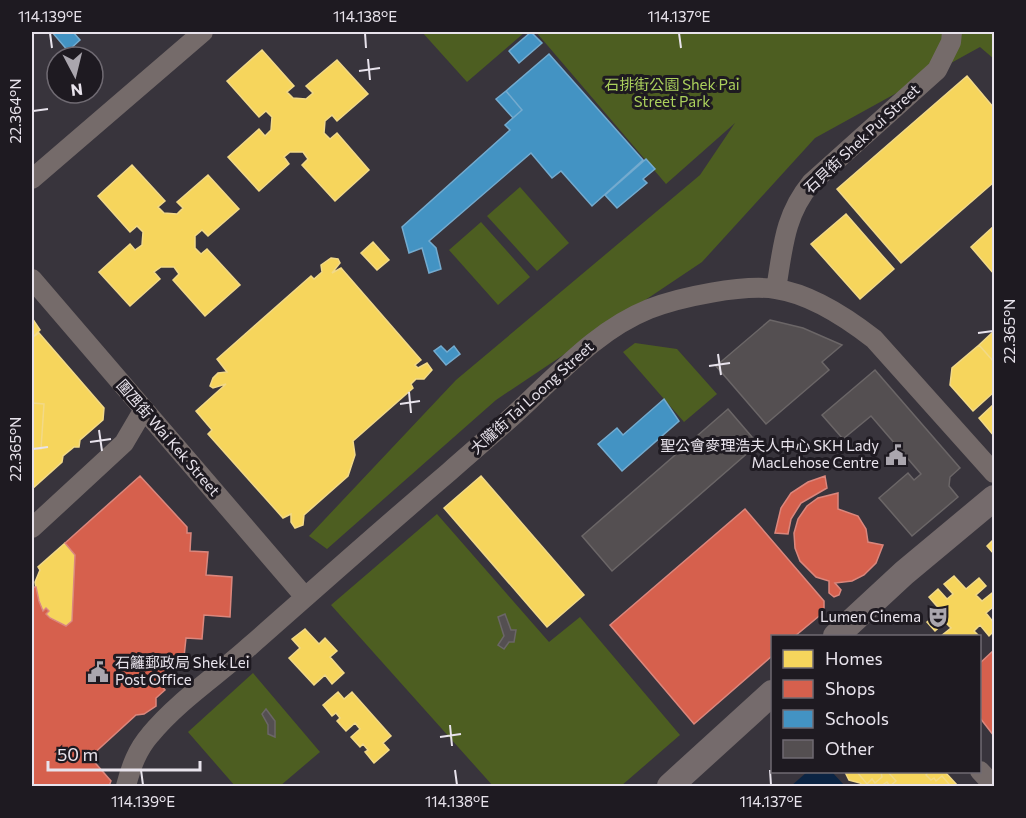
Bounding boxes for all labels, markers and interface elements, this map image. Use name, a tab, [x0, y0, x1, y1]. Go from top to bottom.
text: 114.139°E	[18, 7, 82, 25]
text: 114.138°E	[333, 7, 397, 25]
text: 114.137°E	[647, 7, 711, 25]
north arrow	[45, 45, 105, 105]
park label: 石排街公園 Shek Pai Street Park	[604, 75, 740, 110]
text: 22.364°N	[6, 78, 24, 144]
text: N	[70, 80, 84, 101]
street label: 石貝街 Shek Pui Street	[800, 80, 923, 196]
text: 22.365°N	[1000, 299, 1018, 363]
street label: 大隴街 Tai Loong Street	[466, 337, 597, 457]
street label: 圍乪街 Wai Kek Street	[113, 376, 224, 499]
text: 22.365°N	[6, 417, 24, 481]
place label: 聖公會麥理浩夫人中心 SKH Lady MacLehose Centre	[660, 436, 879, 471]
public building icon: 聖公會麥理浩夫人中心 SKH Lady MacLehose Centre	[884, 443, 908, 467]
theatre icon: Lumen Cinema	[926, 605, 950, 629]
place label: Lumen Cinema	[820, 607, 921, 625]
legend	[771, 635, 981, 773]
text: Homes	[825, 647, 883, 669]
place label: 石籬郵政局 Shek Lei Post Office	[115, 653, 250, 688]
public building icon: 石籬郵政局 Shek Lei Post Office	[86, 660, 110, 684]
text: Shops	[825, 677, 875, 699]
text: Schools	[825, 707, 889, 729]
scale bar	[48, 734, 200, 772]
text: Other	[825, 737, 874, 759]
text: 50 m	[57, 743, 98, 765]
text: 114.139°E	[111, 792, 175, 810]
text: 114.138°E	[425, 792, 489, 810]
text: 114.137°E	[739, 792, 803, 810]

